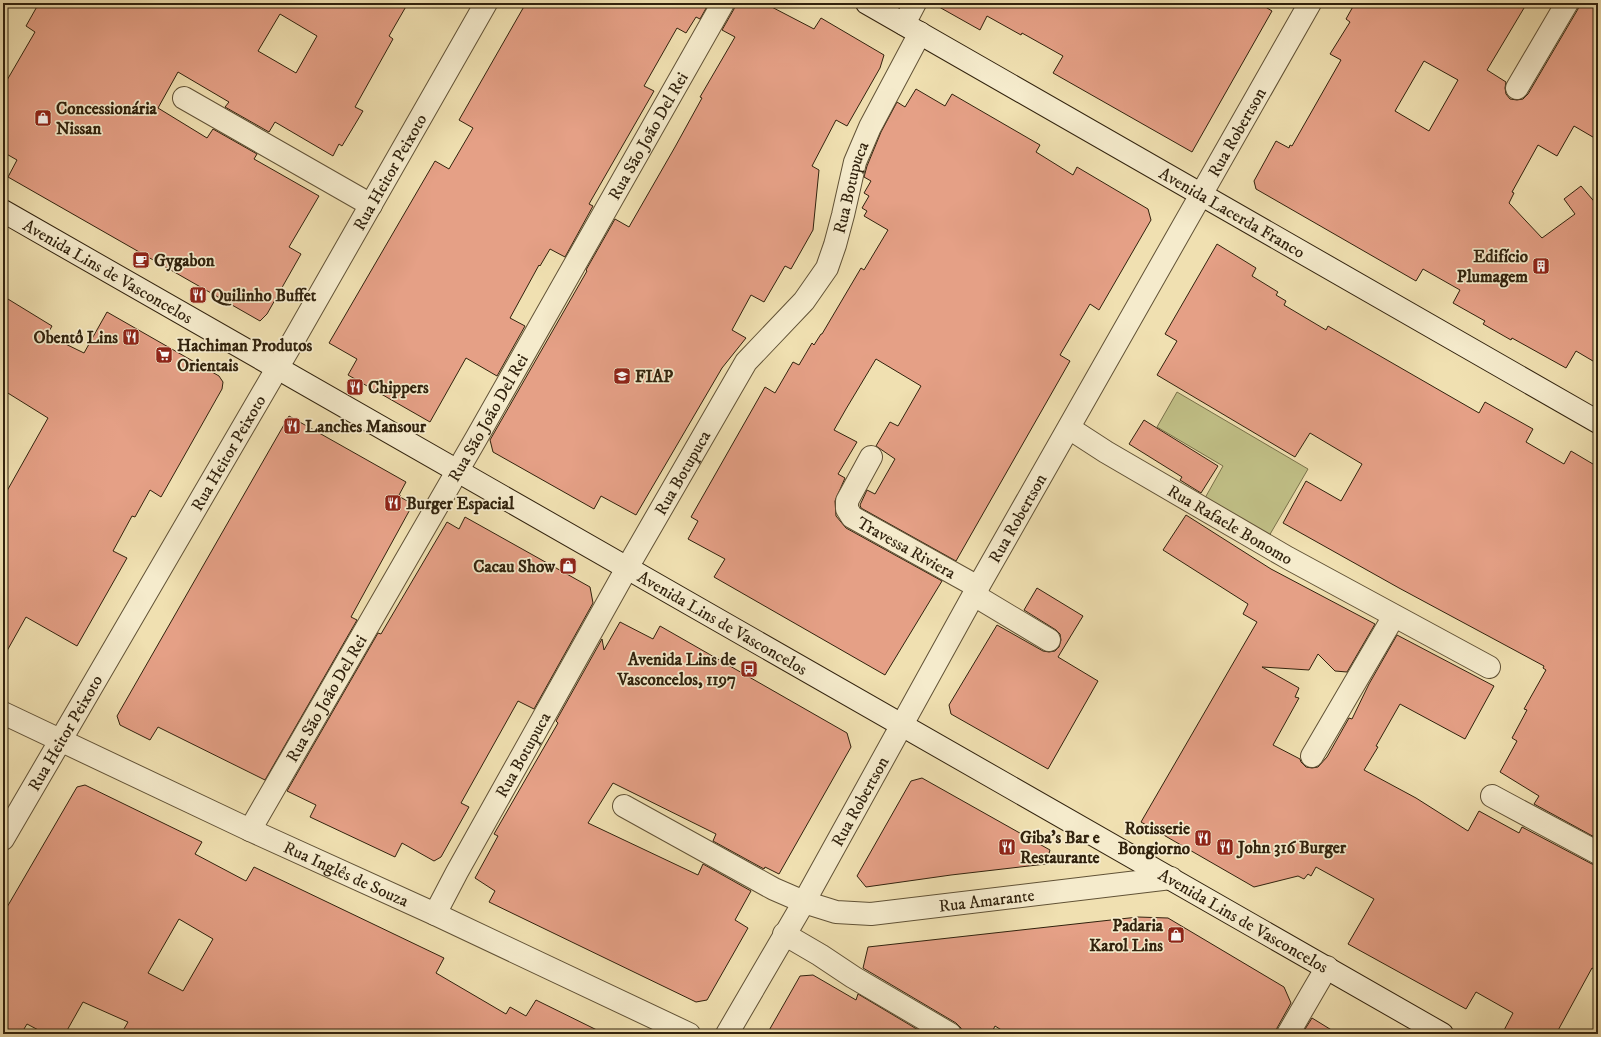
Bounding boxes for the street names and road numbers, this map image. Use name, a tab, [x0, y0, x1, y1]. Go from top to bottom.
street label: Rua São João Del Rei	[604, 68, 694, 204]
street label: Rua Robertson	[1203, 84, 1272, 181]
street label: Rua Heitor Peixoto	[348, 110, 432, 235]
street label: Rua Botupuca	[829, 138, 875, 236]
street label: Avenida Lacerda Franco	[1155, 163, 1309, 264]
street label: Avenida Lins de Vasconcelos	[19, 215, 197, 329]
street label: Rua São João Del Rei	[444, 350, 534, 486]
street label: Rua Heitor Peixoto	[186, 391, 271, 515]
street label: Rua Botupuca	[650, 426, 717, 519]
street label: Rua Robertson	[984, 470, 1052, 567]
street label: Rua Rafaele Bonomo	[1163, 480, 1297, 570]
street label: Travessa Riviera	[853, 512, 960, 585]
street label: Avenida Lins de Vasconcelos	[633, 566, 811, 681]
street label: Rua São João Del Rei	[281, 631, 372, 767]
street label: Rua Heitor Peixoto	[23, 671, 108, 795]
street label: Rua Botupuca	[491, 708, 557, 802]
street label: Rua Robertson	[827, 753, 894, 851]
street label: Rua Inglês de Souza	[280, 837, 413, 913]
street label: Avenida Lins de Vasconcelos	[1154, 864, 1332, 979]
street label: Rua Amarante	[938, 884, 1036, 918]

